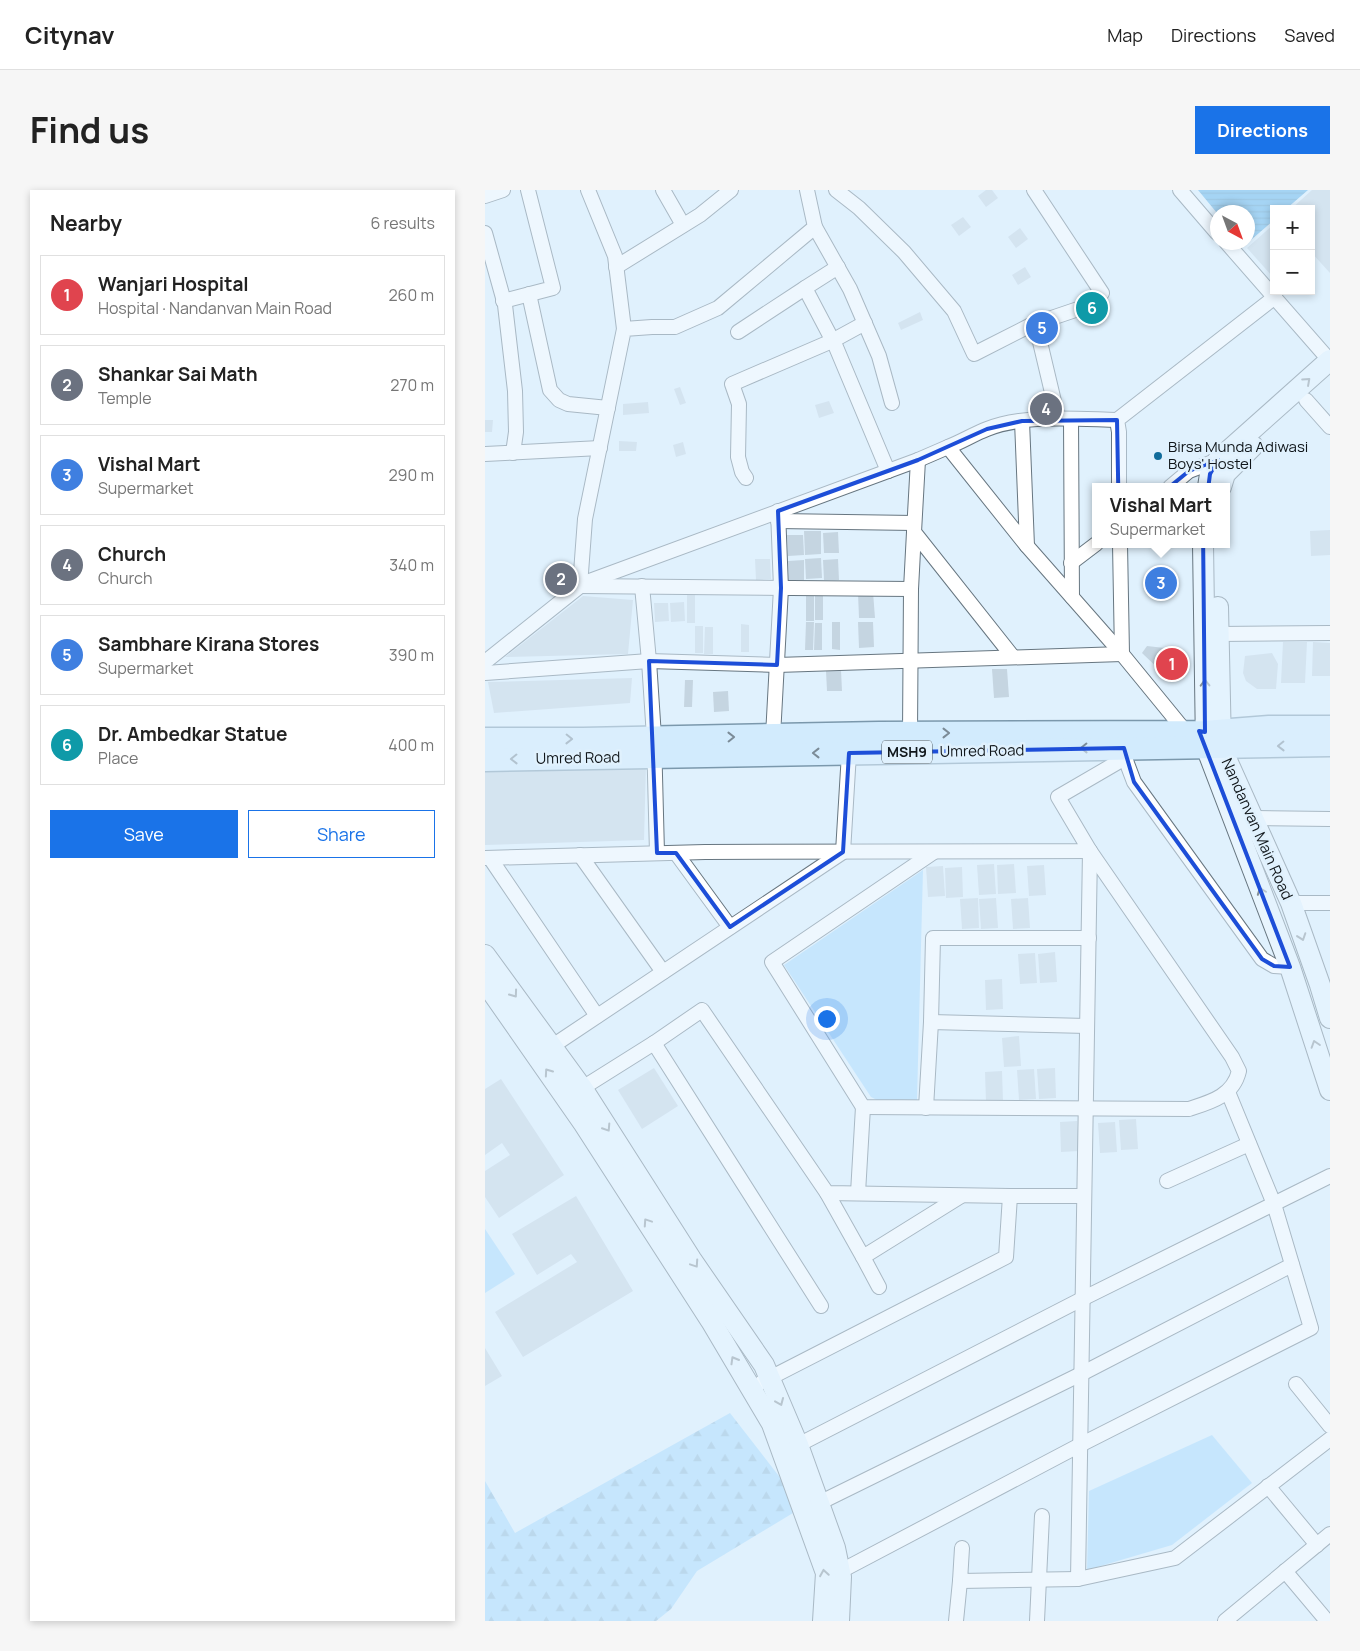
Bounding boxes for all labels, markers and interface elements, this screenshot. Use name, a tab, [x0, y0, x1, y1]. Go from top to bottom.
text: Citynav	[25, 18, 115, 51]
text: Map	[1107, 23, 1143, 47]
text: Directions	[1171, 23, 1256, 47]
text: Saved	[1284, 23, 1335, 47]
text: Find us	[30, 106, 149, 154]
button: Directions	[1195, 106, 1330, 154]
north arrow	[1210, 205, 1255, 250]
map controls	[1270, 205, 1315, 295]
button: +	[1270, 205, 1315, 250]
text: Nearby	[50, 209, 122, 237]
text: 6 results	[370, 212, 435, 234]
button: −	[1270, 250, 1315, 295]
text: Wanjari Hospital	[98, 271, 249, 297]
text: 1	[63, 284, 71, 306]
text: 260 m	[388, 284, 434, 306]
pin: 6	[1076, 289, 1108, 327]
text: Hospital · Nandanvan Main Road	[98, 297, 332, 319]
pin: 5	[1026, 309, 1058, 347]
text: Shankar Sai Math	[98, 361, 258, 387]
text: 2	[62, 374, 72, 396]
text: 270 m	[390, 374, 434, 396]
one-way arrow	[1301, 378, 1310, 387]
text: Temple	[98, 387, 152, 409]
pin: 4	[1030, 390, 1062, 428]
place label: Birsa Munda Adiwasi Boys' Hostel	[1168, 436, 1308, 474]
marker: Birsa Munda Adiwasi Boys' Hostel	[1152, 450, 1164, 462]
text: Vishal Mart	[98, 451, 200, 477]
text: 3	[62, 464, 72, 486]
text: 290 m	[388, 464, 434, 486]
text: Supermarket	[98, 477, 194, 499]
popup	[1092, 483, 1230, 548]
text: Vishal Mart	[1110, 492, 1212, 518]
text: Supermarket	[1110, 518, 1206, 540]
text: Church	[98, 541, 166, 567]
text: 4	[62, 554, 72, 576]
text: 340 m	[389, 554, 434, 576]
pin: 2	[545, 560, 577, 598]
pin: 3	[1145, 564, 1177, 602]
text: Church	[98, 567, 152, 589]
text: Sambhare Kirana Stores	[98, 631, 319, 657]
text: 5	[62, 644, 72, 666]
text: 390 m	[389, 644, 434, 666]
pin: 1	[1156, 645, 1188, 683]
text: Supermarket	[98, 657, 194, 679]
one-way arrow	[1200, 679, 1210, 686]
text: Dr. Ambedkar Statue	[98, 721, 287, 747]
one-way arrow	[942, 728, 950, 738]
one-way arrow	[728, 732, 735, 742]
text: 6	[62, 734, 72, 756]
text: 400 m	[388, 734, 434, 756]
one-way arrow	[565, 734, 573, 744]
street label: Umred Road	[939, 739, 1025, 762]
road number: MSH9	[882, 740, 932, 764]
one-way arrow	[1277, 741, 1285, 751]
one-way arrow	[1080, 743, 1088, 754]
street label: Umred Road	[535, 746, 621, 769]
text: Place	[98, 747, 138, 769]
one-way arrow	[812, 748, 820, 759]
one-way arrow	[510, 754, 518, 765]
street label: Nandanvan Main Road	[1217, 755, 1298, 903]
button: Save	[50, 810, 238, 858]
button: Share	[248, 810, 435, 858]
one-way arrow	[1257, 887, 1267, 896]
one-way arrow	[1297, 933, 1307, 941]
one-way arrow	[508, 989, 517, 998]
your location	[814, 1006, 840, 1032]
one-way arrow	[1311, 1040, 1321, 1049]
one-way arrow	[545, 1068, 554, 1078]
one-way arrow	[601, 1122, 611, 1131]
one-way arrow	[644, 1219, 653, 1228]
one-way arrow	[689, 1258, 698, 1268]
one-way arrow	[730, 1356, 740, 1365]
one-way arrow	[774, 1397, 785, 1406]
one-way arrow	[820, 1568, 830, 1577]

